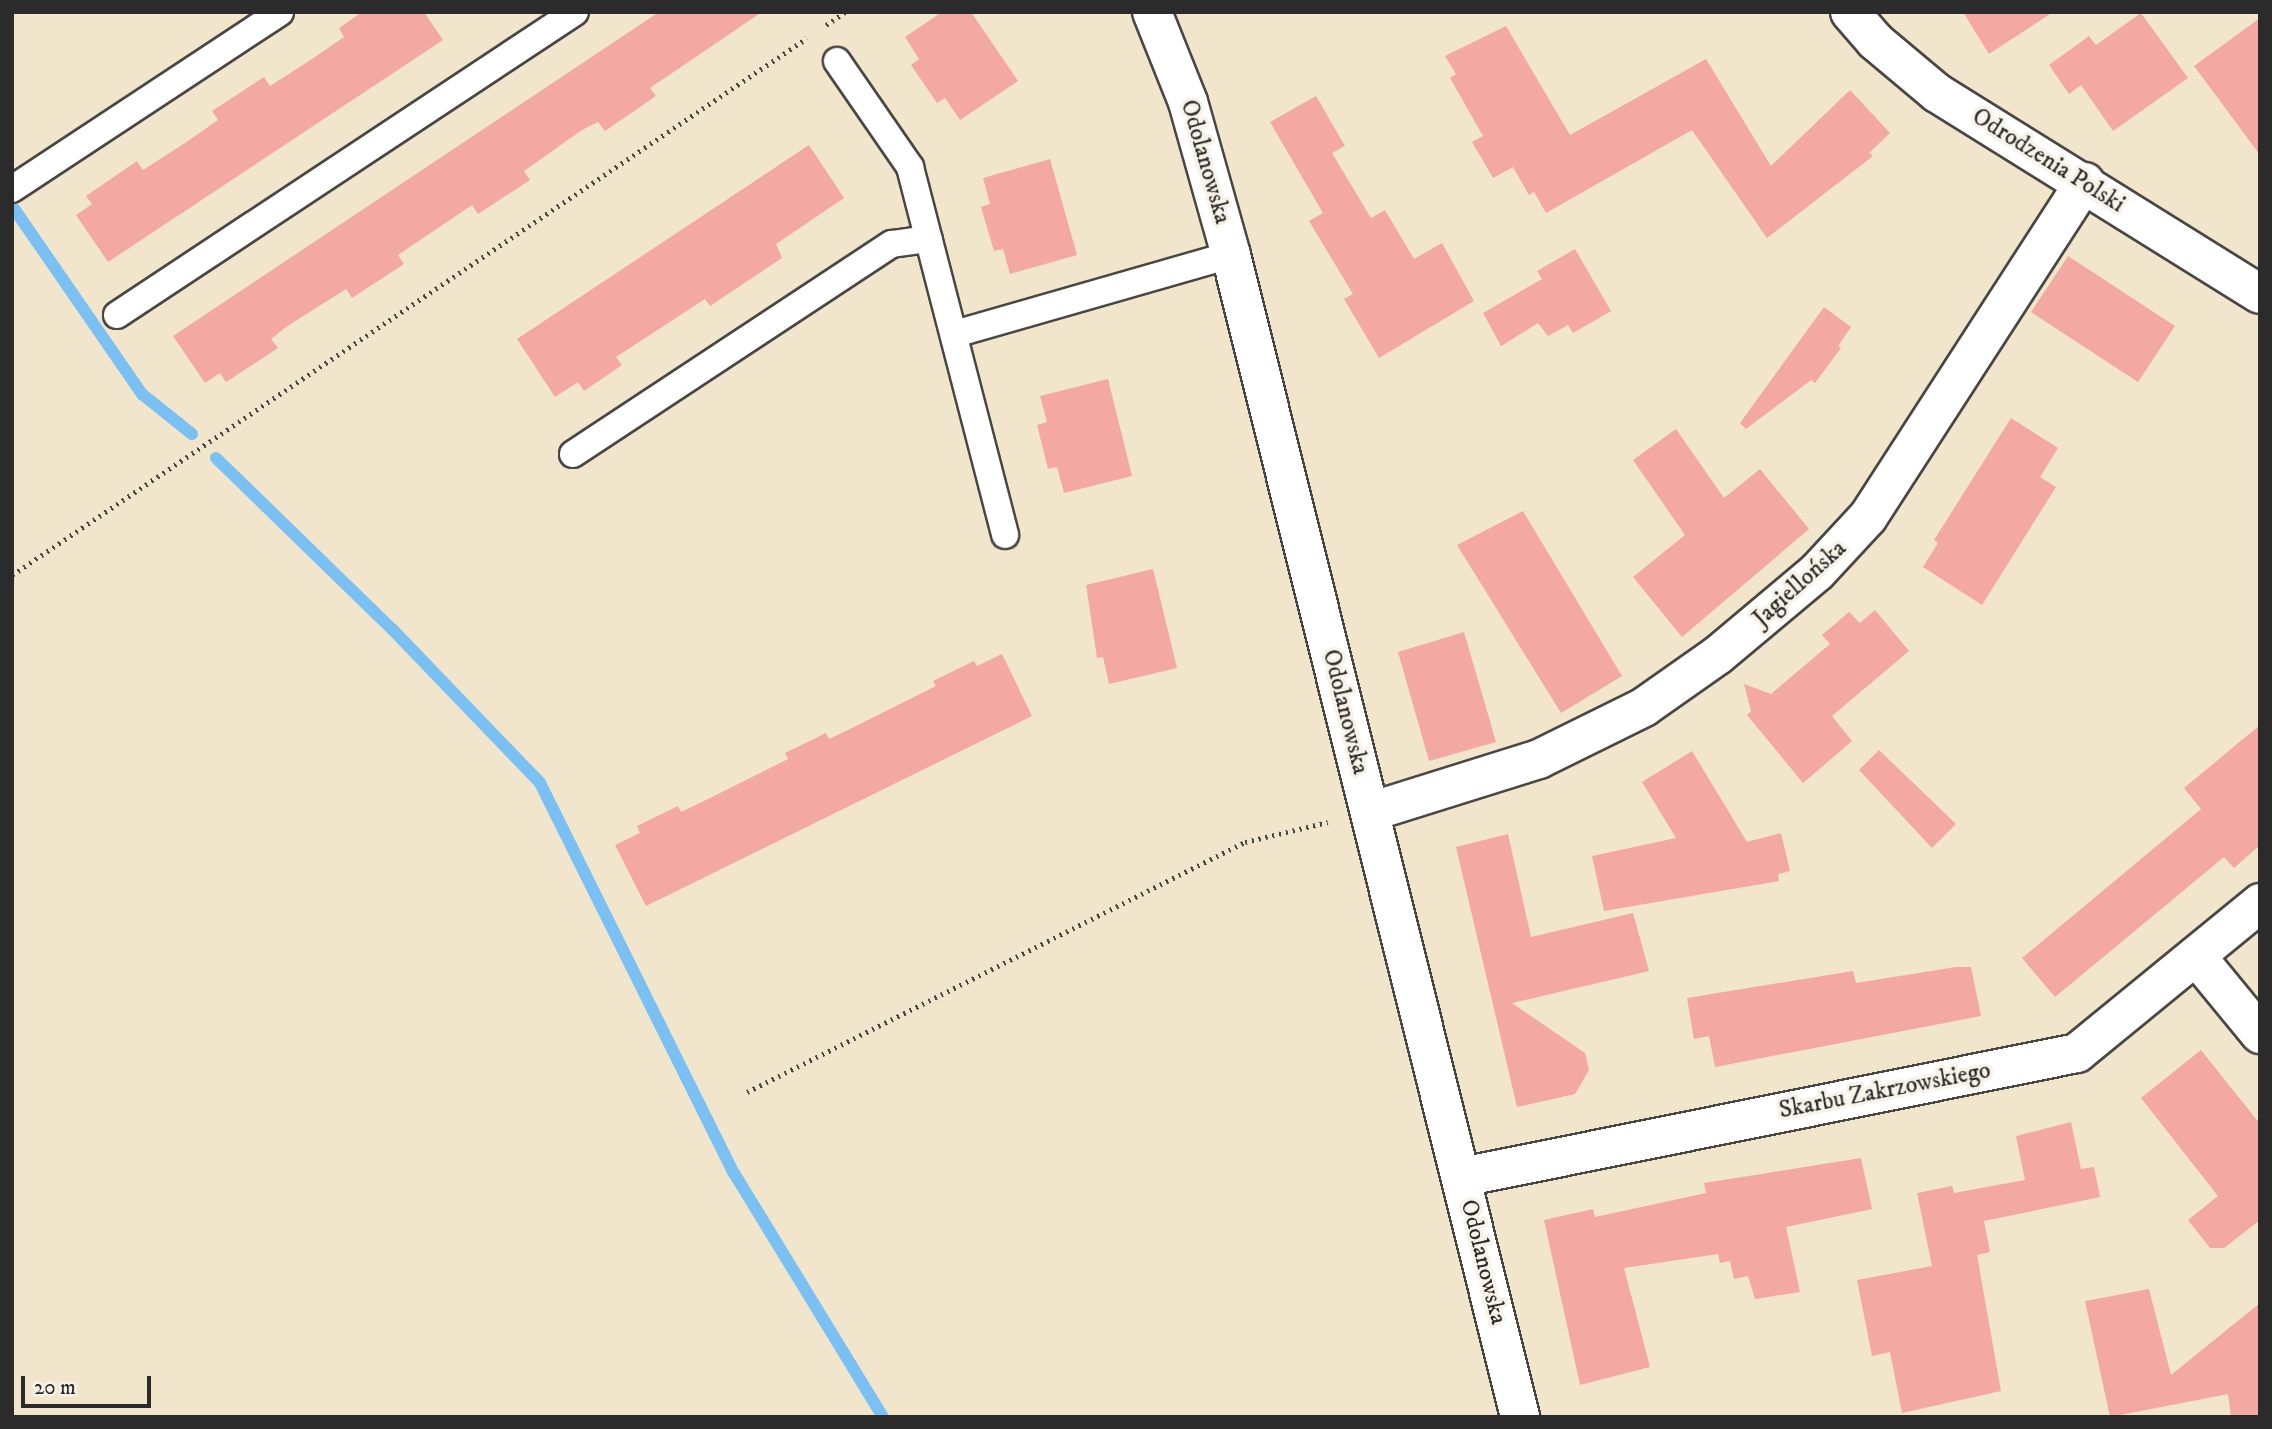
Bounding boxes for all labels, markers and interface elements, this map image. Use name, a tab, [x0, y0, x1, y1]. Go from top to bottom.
street label: Odolanowska	[1174, 97, 1236, 227]
street label: Odrodzenia Polski	[1966, 103, 2130, 219]
street label: Jagiellońska	[1747, 535, 1853, 633]
street label: Odolanowska	[1316, 647, 1374, 777]
street label: Skarbu Zakrzowskiego	[1777, 1056, 1993, 1126]
street label: Odolanowska	[1454, 1197, 1512, 1327]
scale bar	[24, 1362, 154, 1406]
text: 20 m	[34, 1375, 76, 1401]

